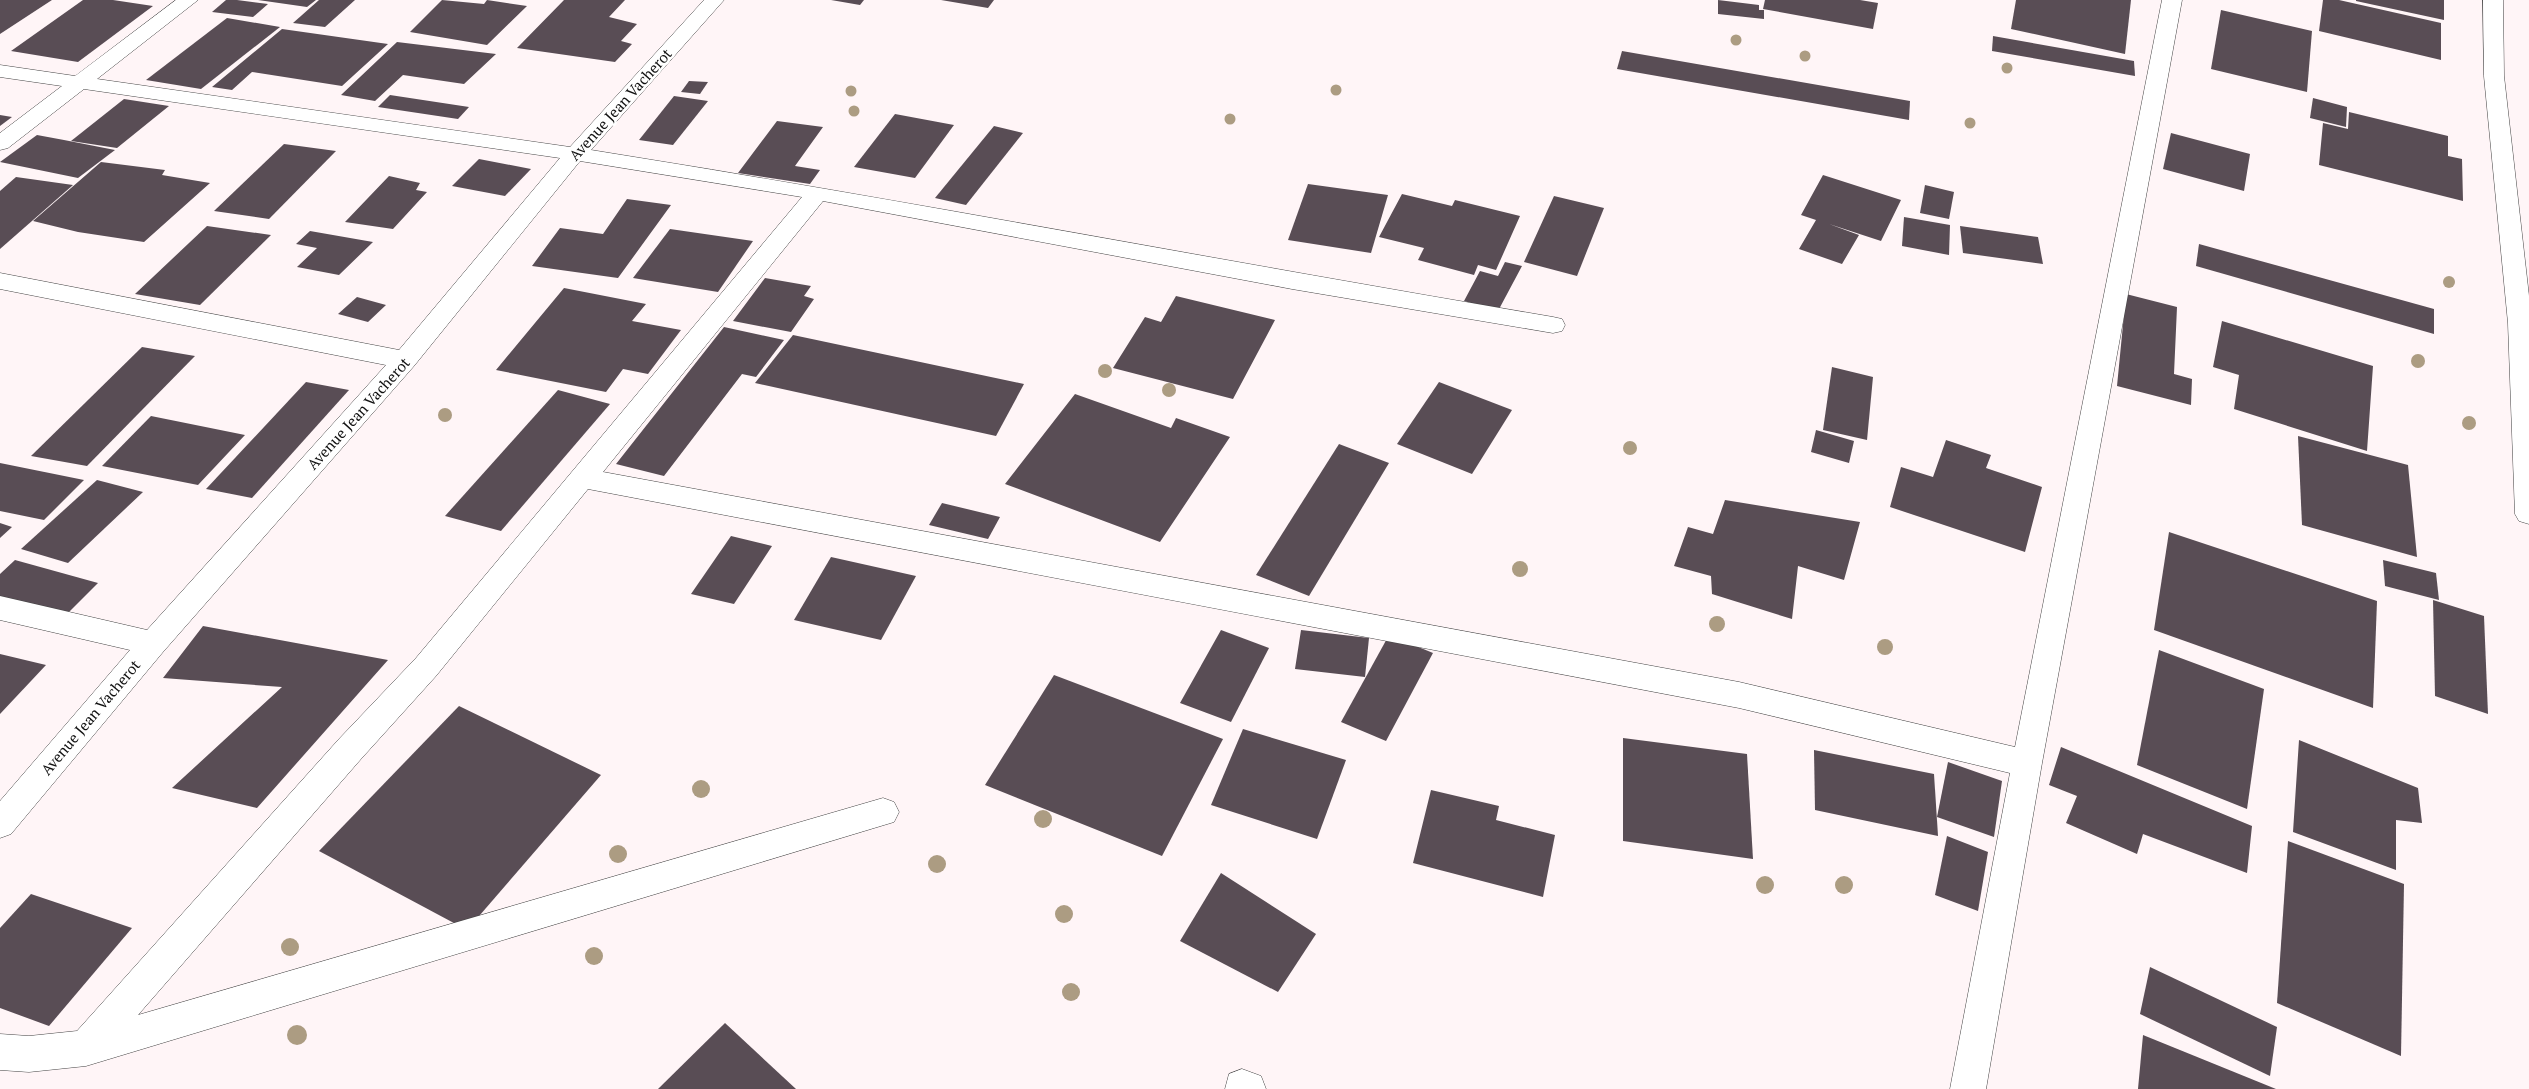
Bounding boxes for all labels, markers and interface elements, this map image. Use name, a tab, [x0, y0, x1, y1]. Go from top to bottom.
street label: Avenue Jean Vacherot	[564, 43, 676, 164]
street label: Avenue Jean Vacherot	[302, 352, 414, 473]
street label: Avenue Jean Vacherot	[36, 655, 144, 779]

